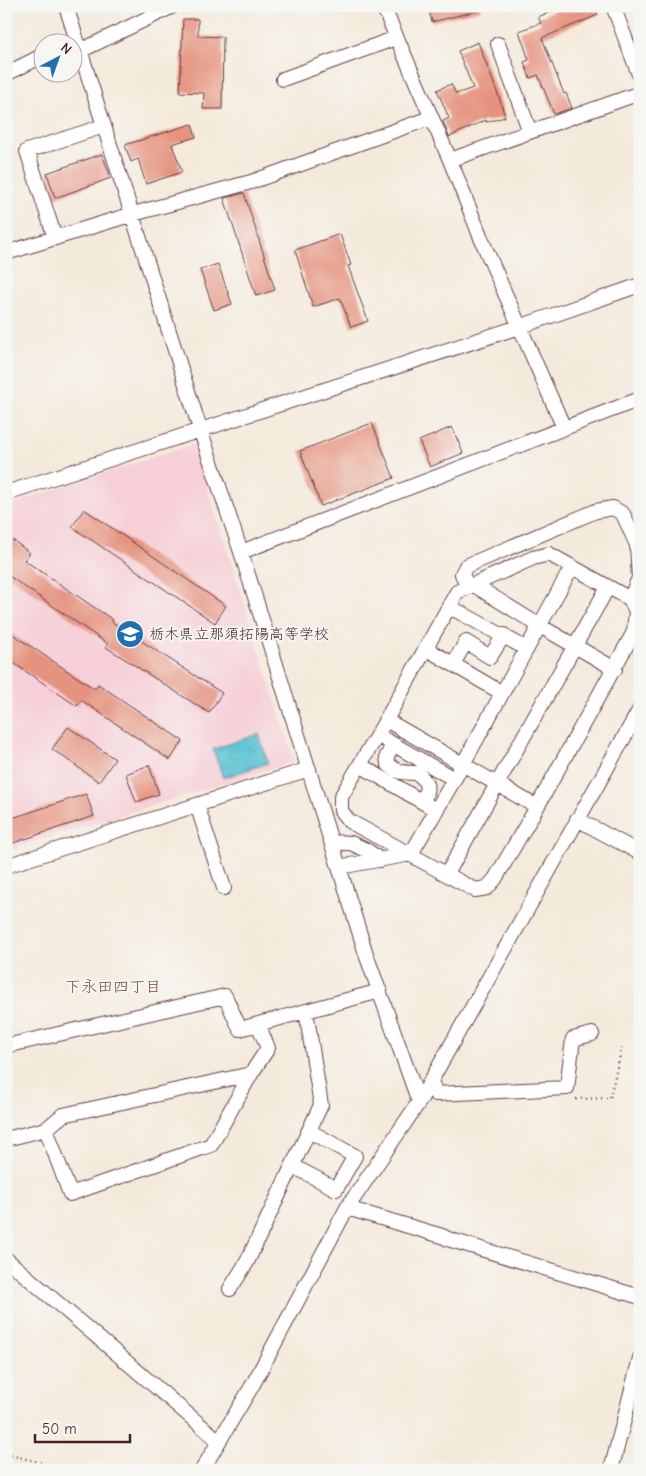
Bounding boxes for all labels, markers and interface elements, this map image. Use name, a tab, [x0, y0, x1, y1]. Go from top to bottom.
north arrow	[32, 32, 82, 82]
text: N	[57, 39, 75, 58]
school or university icon: 栃木県立那須拓陽高等学校	[115, 619, 145, 649]
place label: 栃木県立那須拓陽高等学校	[149, 625, 329, 643]
district label: 下永田四丁目	[65, 978, 161, 996]
scale bar	[35, 1411, 130, 1443]
text: 50 m	[42, 1420, 77, 1438]

